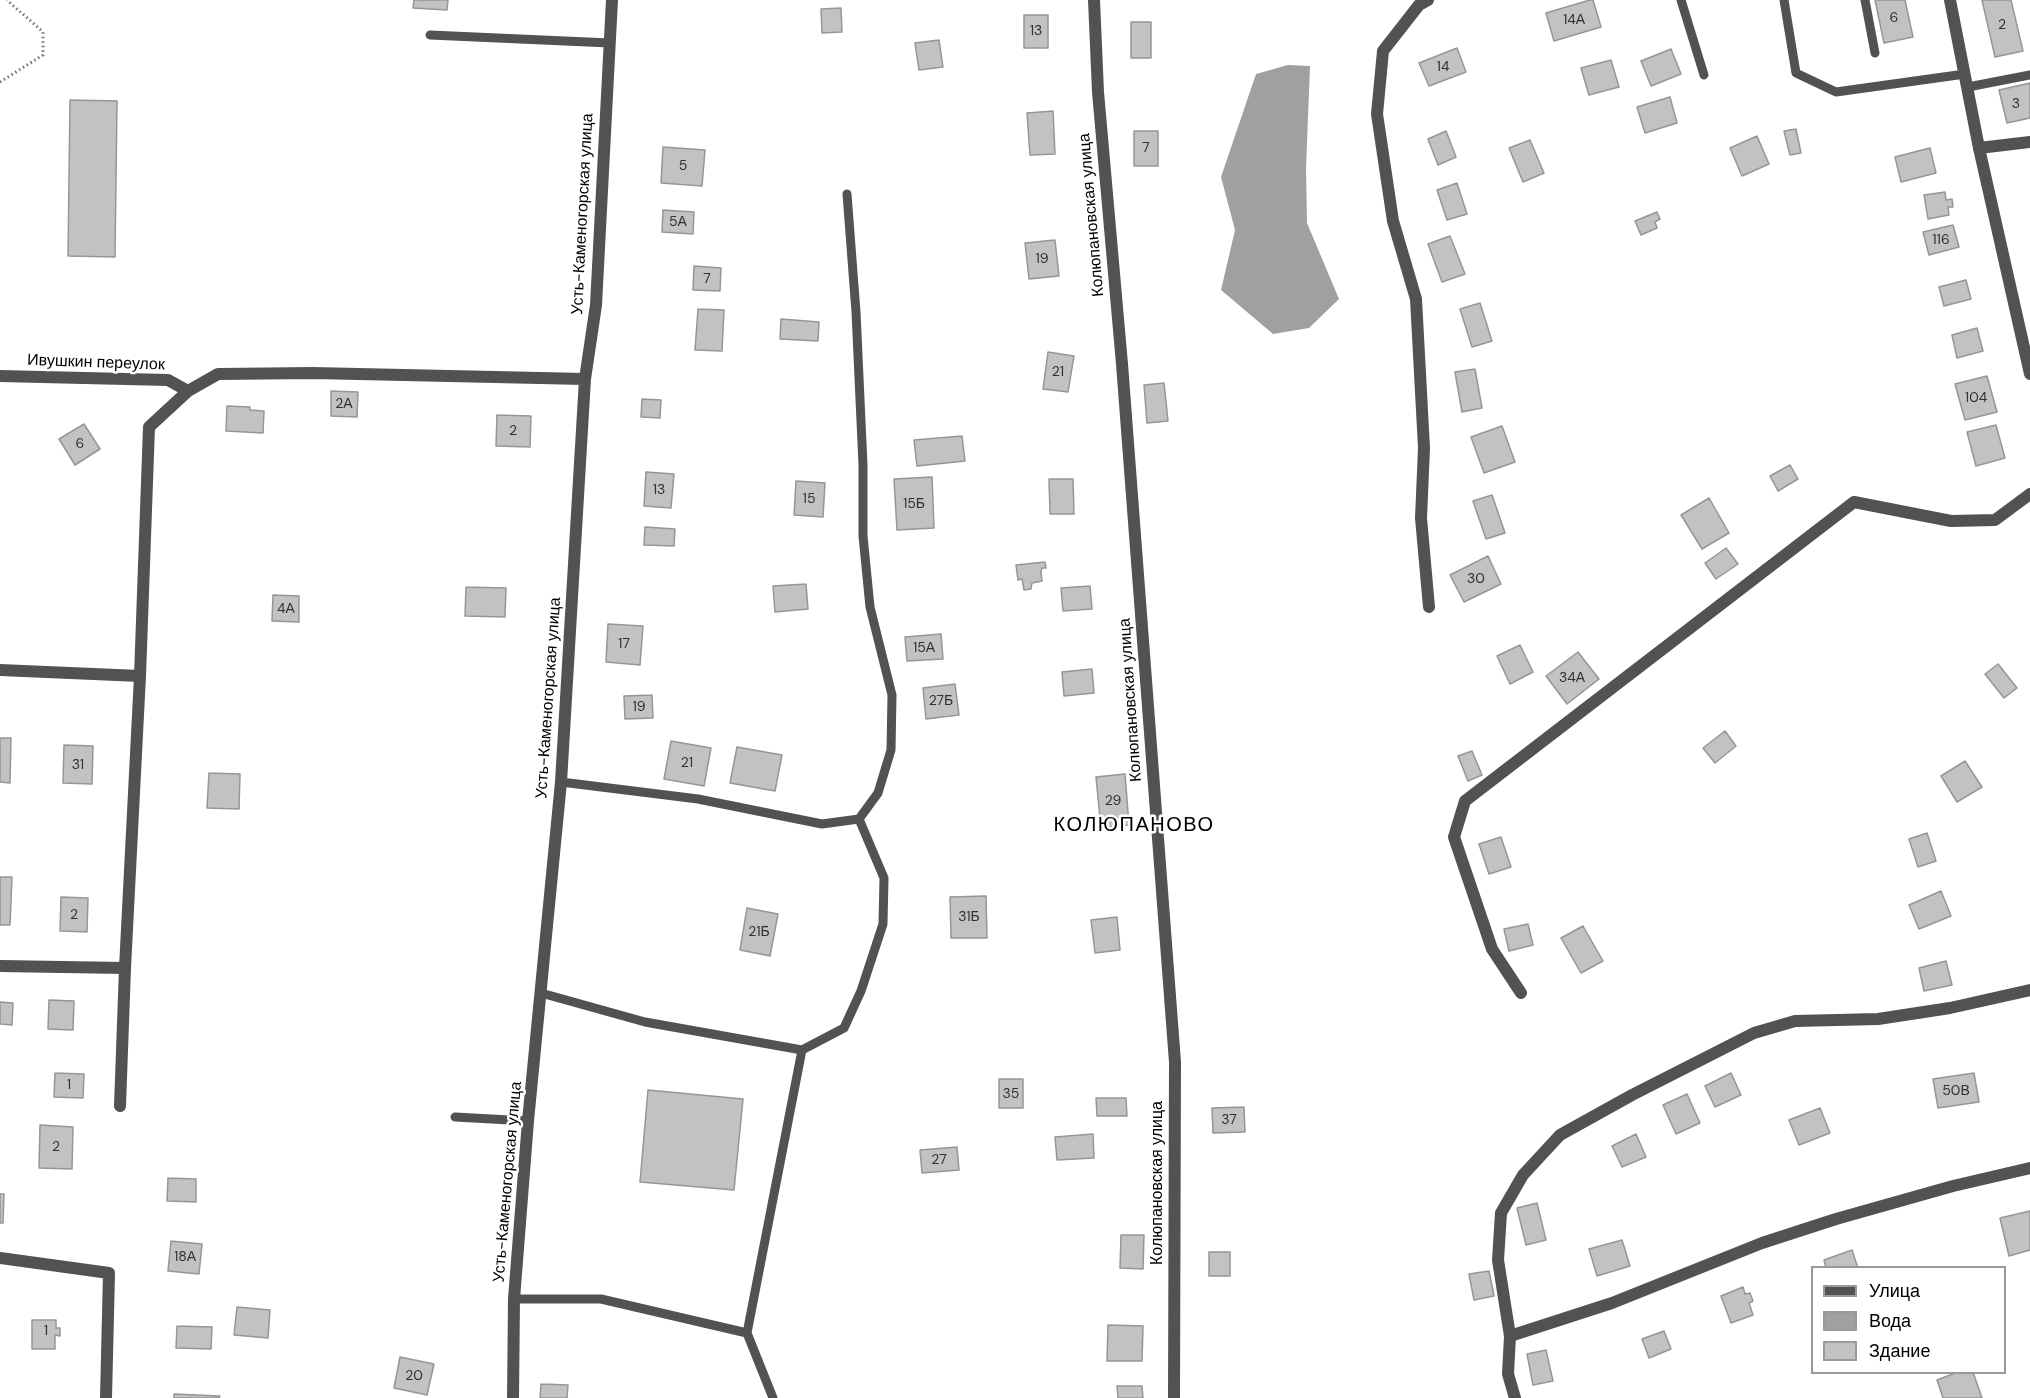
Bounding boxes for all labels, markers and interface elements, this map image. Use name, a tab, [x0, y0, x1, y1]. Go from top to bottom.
house number: 6	[1890, 10, 1898, 26]
house number: 14А	[1563, 12, 1585, 28]
house number: 2	[1998, 17, 2006, 33]
house number: 13	[1030, 23, 1042, 39]
house number: 14	[1437, 59, 1449, 75]
house number: 3	[2012, 96, 2020, 112]
street label: Усть-Каменогорская улица	[568, 113, 598, 315]
street label: Колюпановская улица	[1075, 132, 1109, 298]
house number: 7	[1142, 140, 1150, 156]
house number: 5	[679, 158, 687, 174]
house number: 5А	[669, 214, 687, 230]
house number: 116	[1932, 232, 1950, 248]
house number: 19	[1035, 251, 1049, 267]
house number: 7	[703, 271, 711, 287]
street label: Ивушкин переулок	[27, 351, 165, 375]
house number: 21	[1052, 364, 1064, 380]
house number: 104	[1965, 390, 1987, 406]
house number: 2А	[335, 396, 353, 412]
house number: 2	[509, 423, 517, 439]
house number: 6	[76, 436, 84, 452]
house number: 13	[653, 482, 665, 498]
house number: 15	[803, 491, 815, 507]
house number: 15Б	[903, 496, 925, 512]
house number: 30	[1467, 571, 1485, 587]
street label: Усть-Каменогорская улица	[532, 597, 566, 799]
house number: 4А	[277, 601, 295, 617]
street label: Колюпановская улица	[1116, 618, 1146, 782]
house number: 17	[618, 636, 630, 652]
house number: 15А	[913, 640, 935, 656]
house number: 34А	[1559, 670, 1585, 686]
house number: 27Б	[929, 693, 953, 709]
house number: 19	[632, 699, 646, 715]
house number: 21	[681, 755, 693, 771]
house number: 31	[72, 757, 84, 773]
house number: 29	[1105, 793, 1121, 809]
district label: КОЛЮПАНОВО	[1053, 814, 1215, 838]
house number: 2	[70, 907, 78, 923]
house number: 31Б	[958, 909, 980, 925]
house number: 21Б	[748, 924, 770, 940]
house number: 1	[67, 1077, 71, 1093]
street label: Усть-Каменогорская улица	[490, 1081, 526, 1283]
house number: 50В	[1942, 1083, 1970, 1099]
house number: 35	[1003, 1086, 1019, 1102]
street label: Колюпановская улица	[1148, 1101, 1168, 1265]
house number: 37	[1221, 1112, 1237, 1128]
house number: 2	[52, 1139, 60, 1155]
house number: 27	[931, 1152, 947, 1168]
house number: 18А	[174, 1249, 196, 1265]
legend	[1811, 1266, 2006, 1374]
text: Улица	[1869, 1279, 1920, 1303]
text: Вода	[1869, 1309, 1911, 1333]
house number: 1	[44, 1323, 48, 1339]
text: Здание	[1869, 1339, 1930, 1363]
house number: 20	[405, 1368, 423, 1384]

